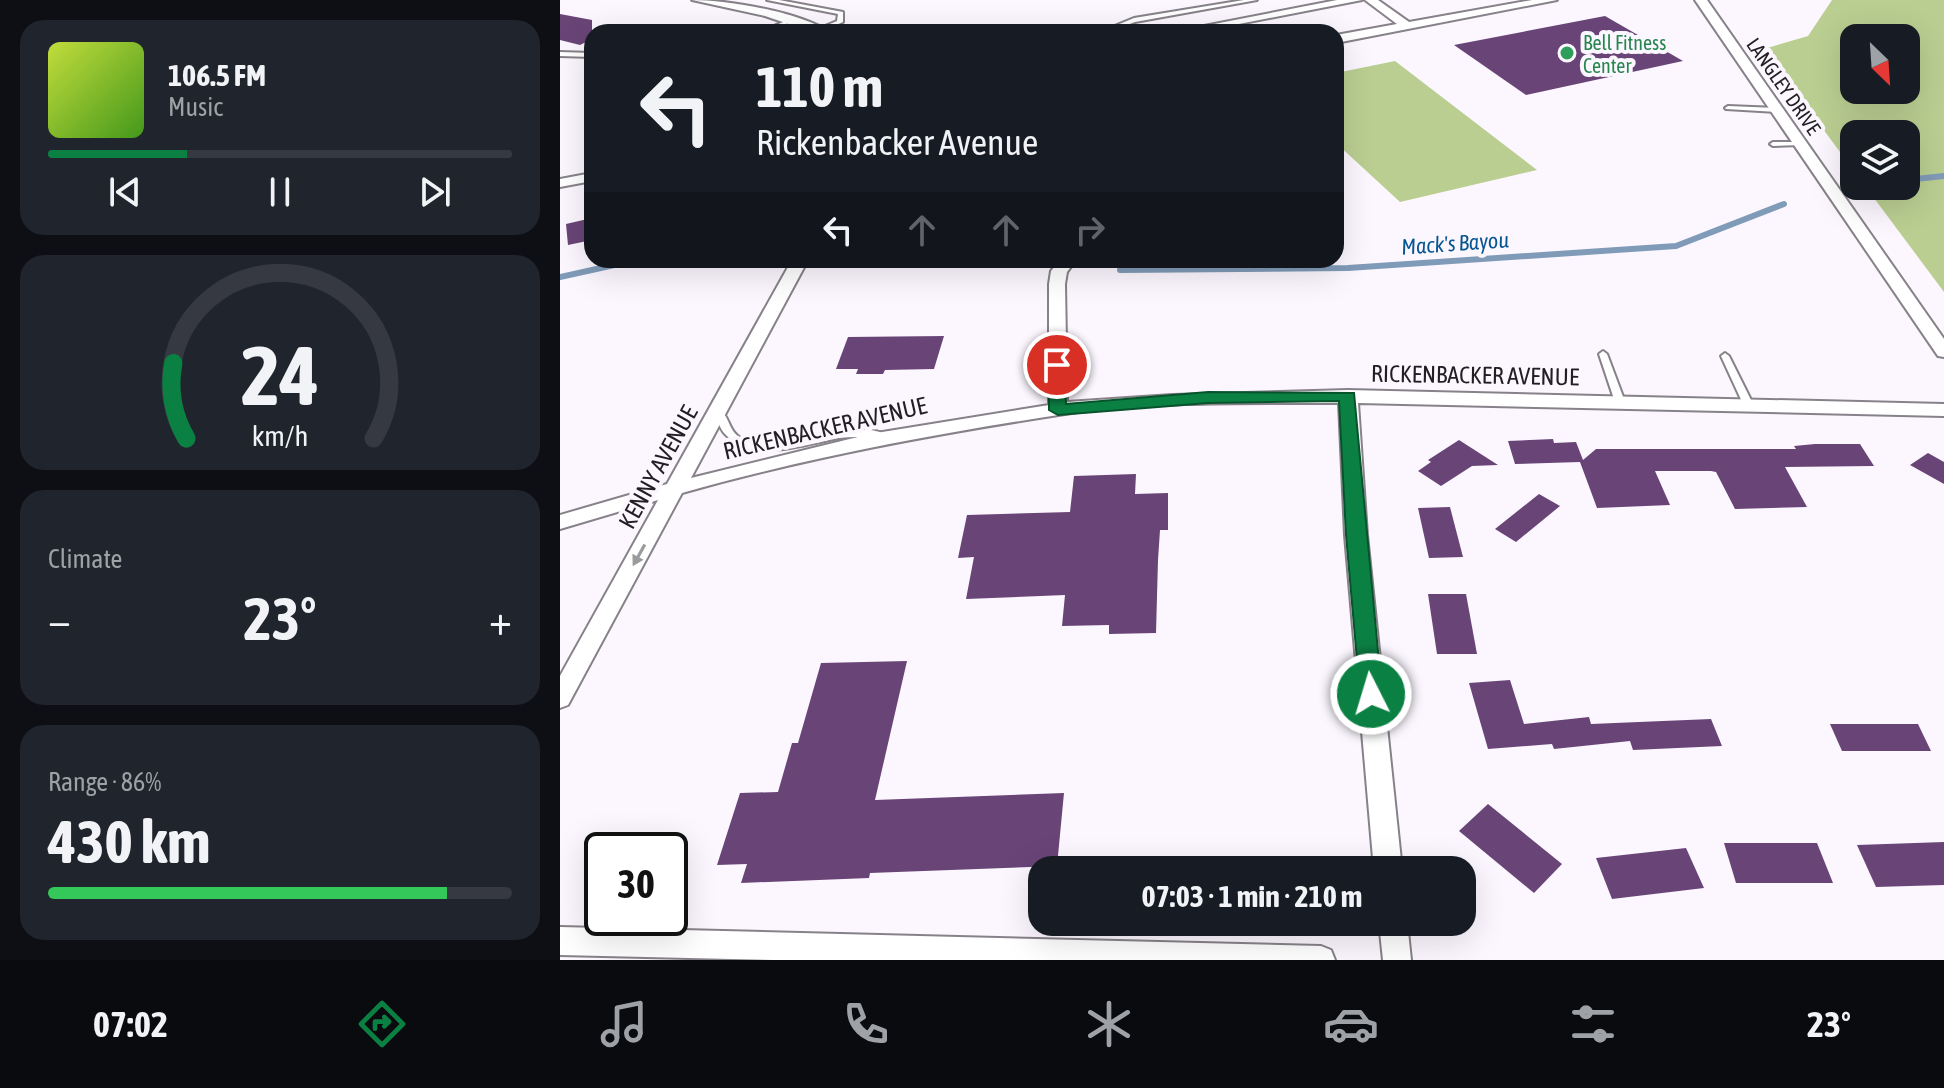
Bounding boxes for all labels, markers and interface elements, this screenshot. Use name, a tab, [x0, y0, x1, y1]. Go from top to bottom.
north arrow	[1840, 24, 1920, 104]
map controls	[1840, 24, 1920, 200]
place label: Bell Fitness Center	[1583, 31, 1666, 77]
street label: LANGLEY DRIVE	[1742, 33, 1826, 139]
marker: Bell Fitness Center	[1558, 44, 1576, 62]
text: 110 m	[756, 55, 883, 119]
icon: left	[624, 56, 728, 160]
text: 106.5 FM	[168, 58, 266, 92]
text: Music	[168, 92, 223, 122]
button: layers	[1840, 120, 1920, 200]
text: Rickenbacker Avenue	[756, 121, 1038, 163]
icon: previous	[103, 170, 147, 214]
icon: pause	[258, 170, 302, 214]
icon: next	[413, 170, 457, 214]
icon: left	[816, 208, 860, 252]
icon: ahead	[900, 208, 944, 252]
icon: ahead	[984, 208, 1028, 252]
icon: right	[1068, 208, 1112, 252]
water label: Mack's Bayou	[1400, 226, 1510, 260]
text: 24	[241, 326, 319, 422]
pin	[1023, 331, 1091, 399]
icon: arrive	[1035, 343, 1079, 387]
street label: RICKENBACKER AVENUE	[1371, 360, 1579, 390]
street label: RICKENBACKER AVENUE	[721, 391, 929, 465]
street label: KENNY AVENUE	[613, 401, 703, 533]
text: km/h	[252, 419, 308, 452]
text: Climate	[48, 544, 122, 574]
one-way arrow	[632, 544, 646, 567]
text: 23°	[244, 584, 316, 653]
text: −	[48, 594, 71, 644]
text: +	[489, 594, 512, 644]
position arrow	[1329, 652, 1413, 736]
text: Range · 86%	[48, 767, 161, 797]
text: 430 km	[48, 807, 210, 876]
speed limit sign: 30	[584, 832, 688, 936]
text: 07:03 · 1 min · 210 m	[1142, 879, 1362, 913]
icon: directions	[354, 996, 410, 1052]
icon: music	[596, 996, 652, 1052]
icon: phone	[838, 996, 894, 1052]
icon: climate	[1081, 996, 1137, 1052]
icon: car	[1323, 996, 1379, 1052]
icon: filters	[1565, 996, 1621, 1052]
text: 07:02	[93, 1003, 168, 1045]
text: 23°	[1807, 1003, 1851, 1045]

